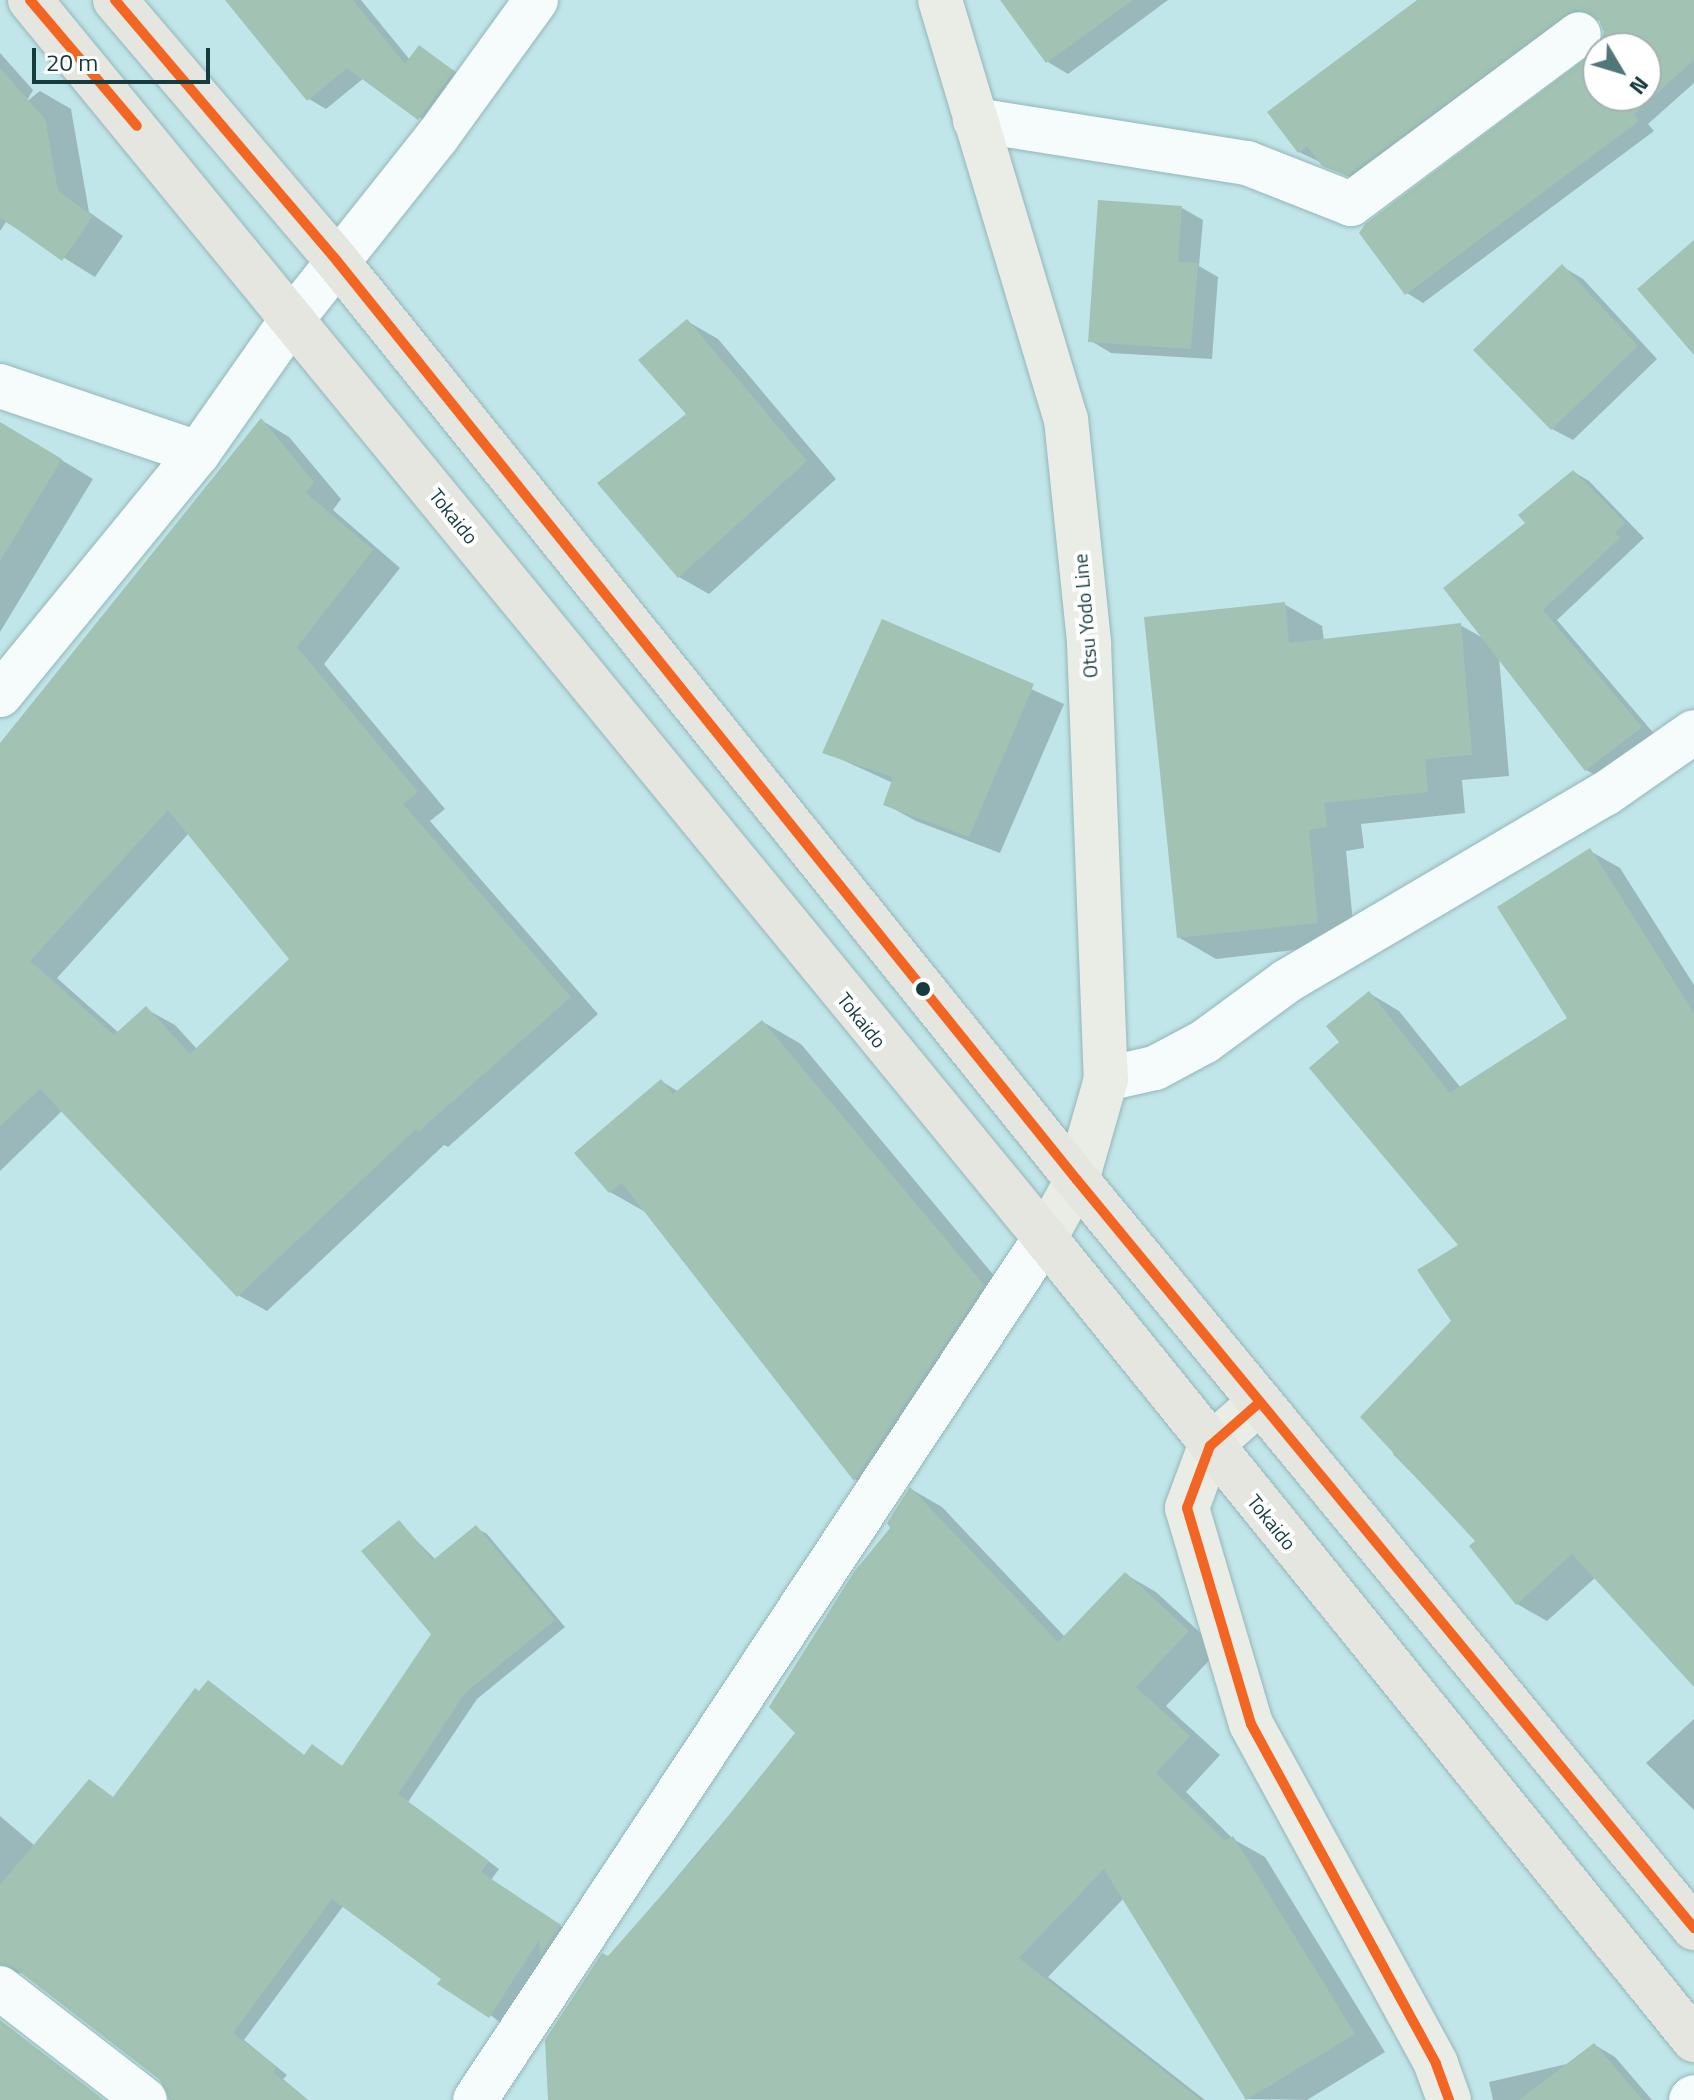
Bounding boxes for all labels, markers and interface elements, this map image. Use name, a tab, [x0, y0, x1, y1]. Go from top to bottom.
scale bar	[36, 32, 214, 82]
north arrow	[1582, 32, 1662, 112]
text: 20 m	[46, 44, 98, 80]
text: N	[1621, 69, 1657, 102]
street label: Tokaido	[424, 483, 484, 549]
street label: Otsu Yodo Line	[1068, 553, 1102, 679]
unlabelled marker	[915, 981, 931, 997]
street label: Tokaido	[832, 987, 892, 1053]
street label: Tokaido	[1242, 1489, 1302, 1555]

